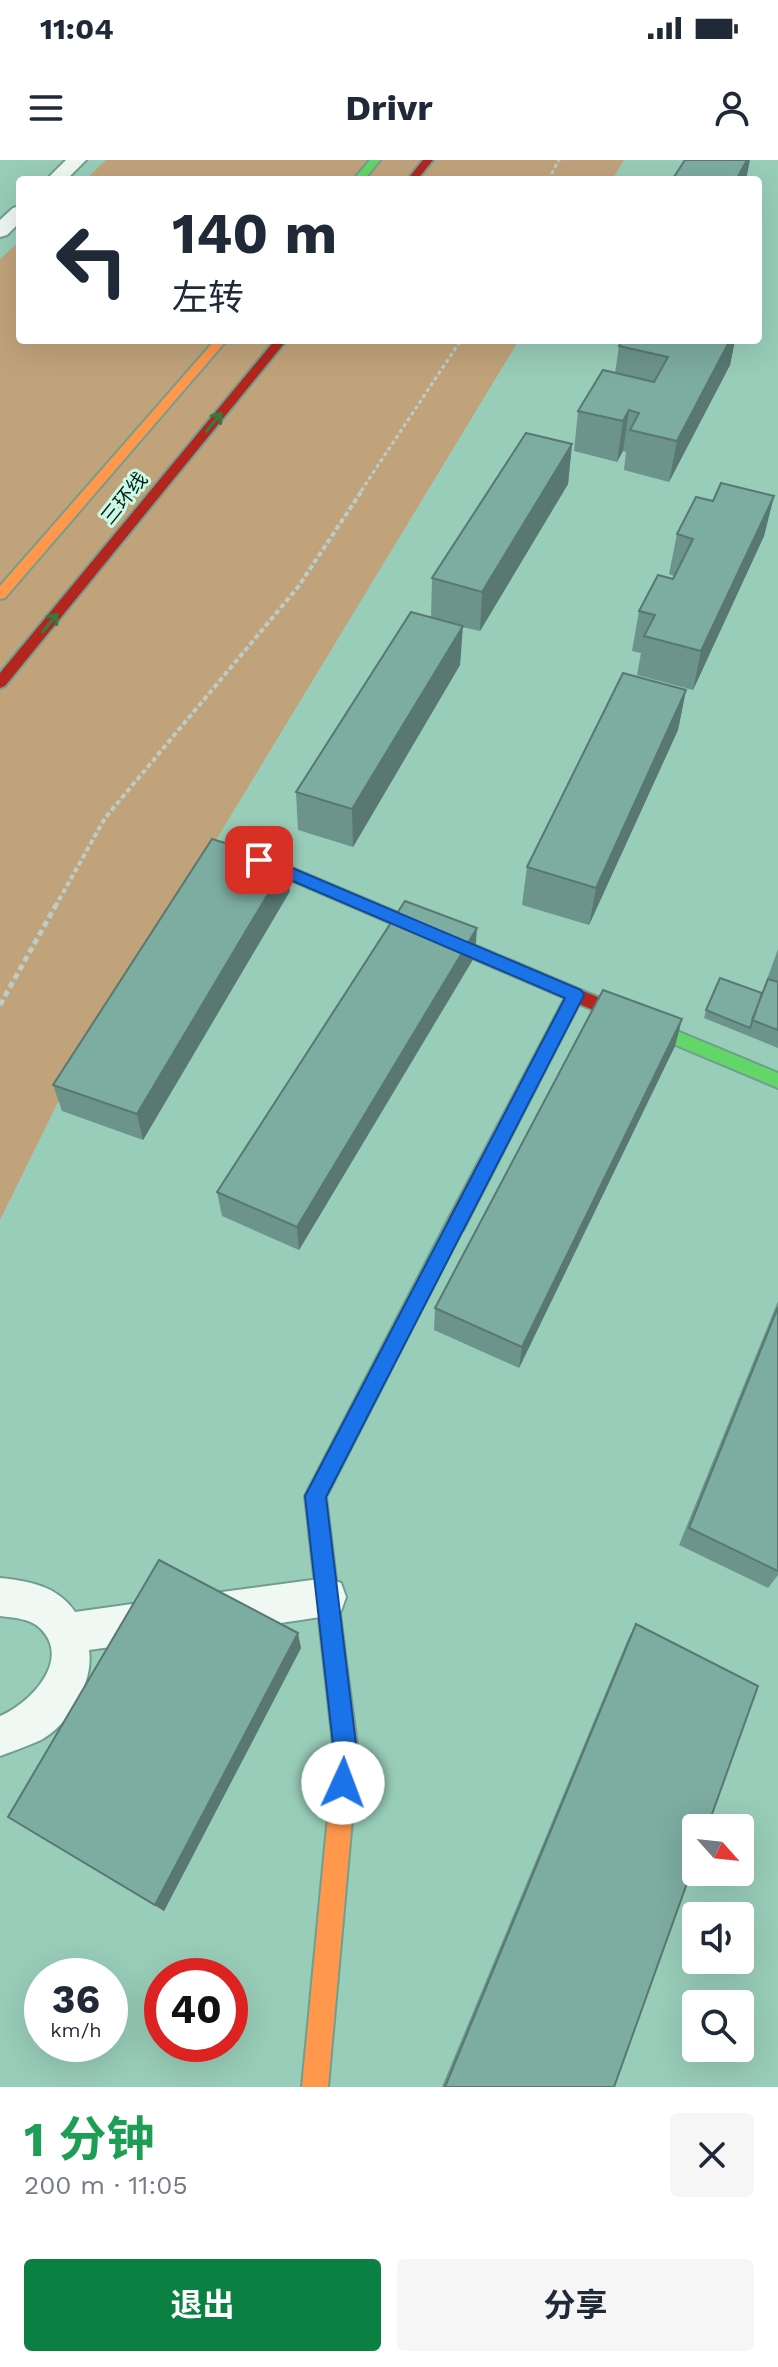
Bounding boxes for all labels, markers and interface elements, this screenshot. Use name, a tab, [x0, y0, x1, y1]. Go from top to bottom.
text: 11:04	[40, 11, 114, 46]
icon: menu	[24, 86, 68, 130]
icon: person	[710, 86, 754, 130]
text: Drivr	[345, 87, 433, 129]
text: 140 m	[172, 201, 337, 267]
icon: left	[40, 208, 144, 312]
text: 左转	[172, 277, 244, 319]
one-way arrow	[205, 412, 223, 433]
street label: 三环线	[96, 467, 152, 529]
one-way arrow	[41, 613, 58, 634]
pin	[225, 826, 293, 894]
icon: arrive	[237, 838, 281, 882]
position arrow	[301, 1741, 385, 1825]
north arrow	[682, 1814, 754, 1886]
map controls	[682, 1814, 754, 2062]
button: sound	[682, 1902, 754, 1974]
speed limit sign: 40	[144, 1958, 248, 2062]
text: 36	[52, 1976, 100, 2023]
button: search	[682, 1990, 754, 2062]
text: km/h	[50, 2018, 102, 2042]
text: 1 分钟	[24, 2111, 154, 2168]
button: close	[670, 2113, 754, 2197]
text: 200 m · 11:05	[24, 2170, 188, 2200]
button: 退出	[24, 2259, 381, 2351]
button: 分享	[397, 2259, 754, 2351]

